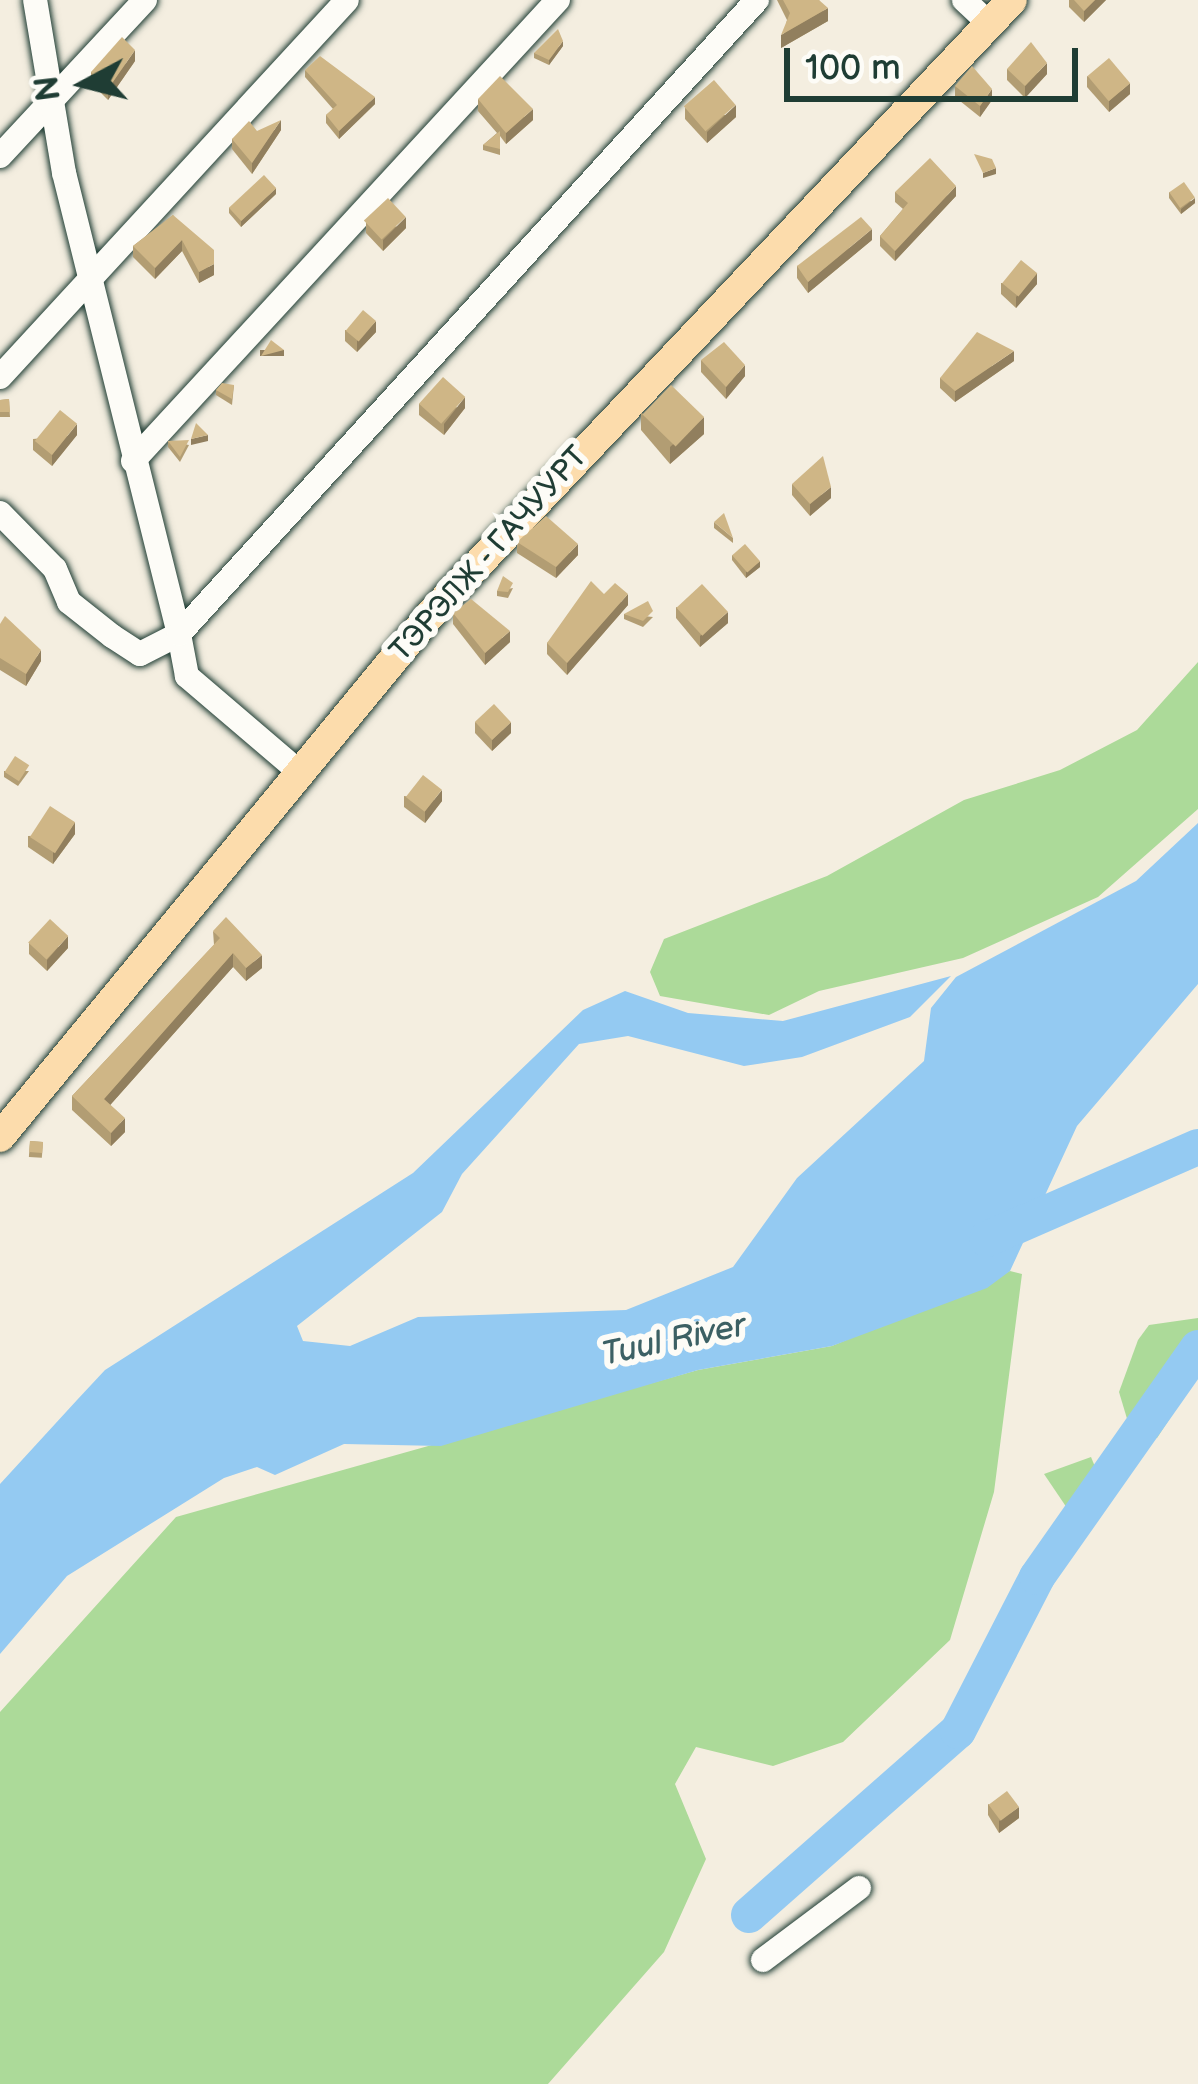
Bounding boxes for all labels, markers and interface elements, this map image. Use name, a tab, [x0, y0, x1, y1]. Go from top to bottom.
north arrow	[24, 24, 144, 144]
scale bar	[790, 24, 1084, 98]
text: 100 m	[805, 47, 901, 90]
text: N	[27, 74, 70, 103]
street label: ТЭРЭЛЖ - ГАЧУУРТ	[382, 438, 596, 670]
water label: Tuul River	[598, 1306, 750, 1376]

